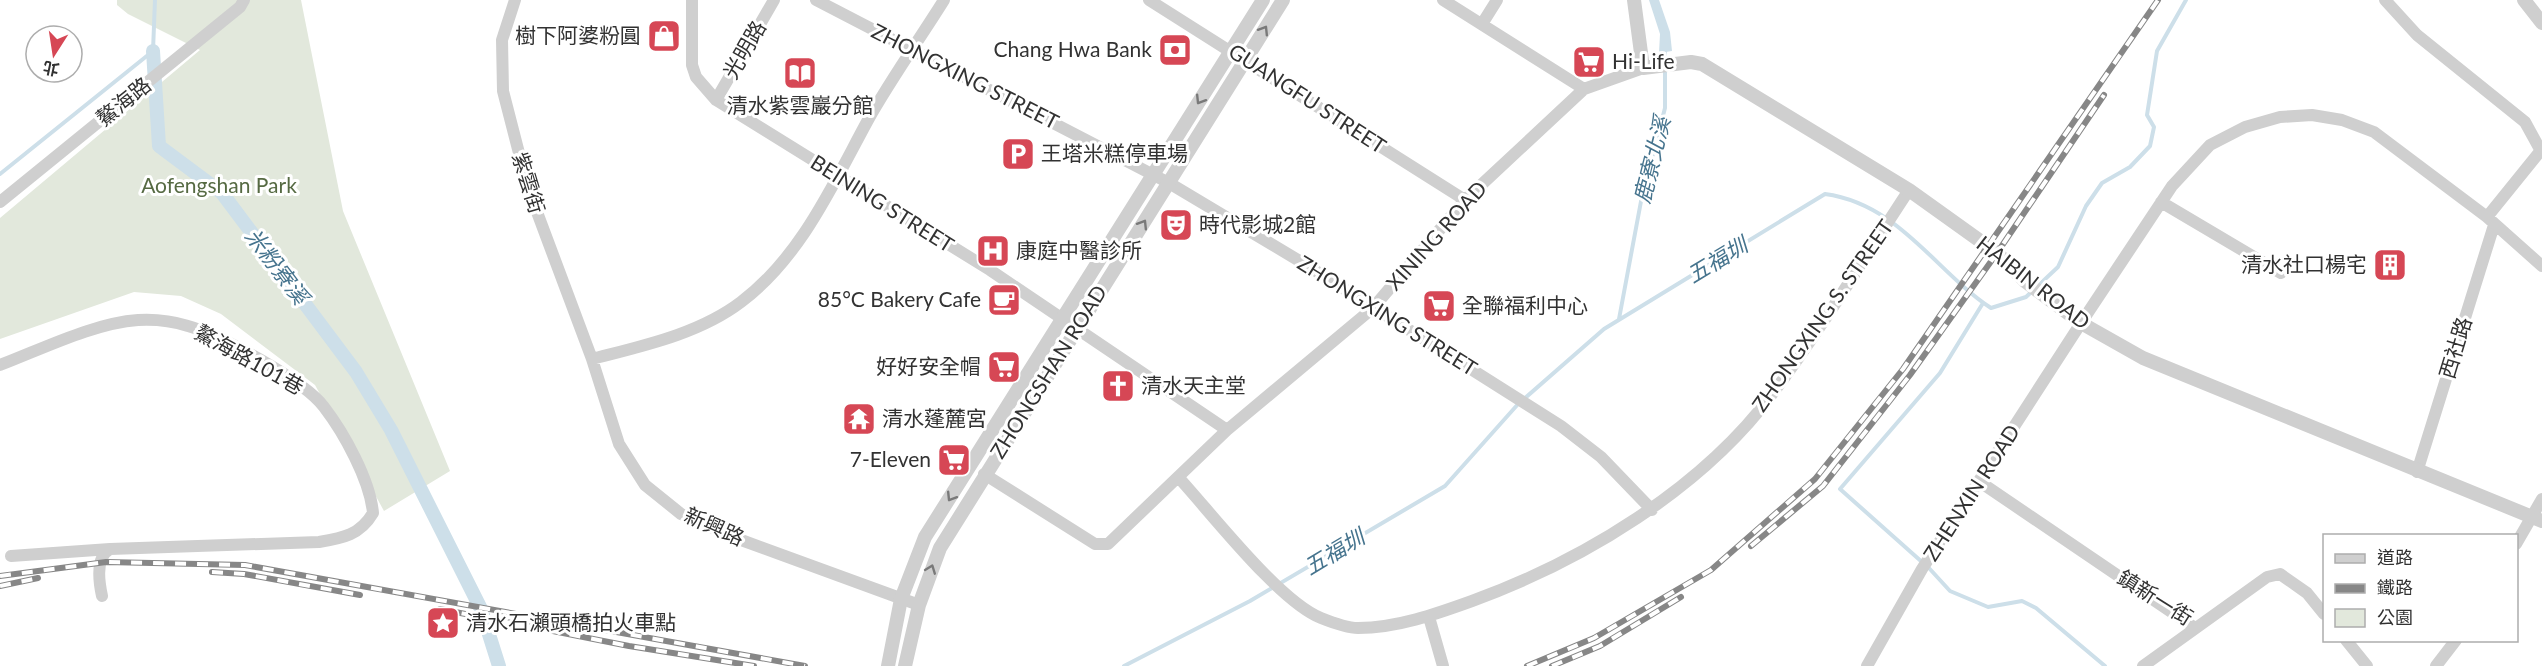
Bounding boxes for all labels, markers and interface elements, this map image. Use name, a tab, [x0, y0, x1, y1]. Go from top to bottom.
street label: 光明路	[717, 16, 770, 83]
shop icon: 樹下阿婆粉圓	[646, 18, 682, 54]
street label: ZHONGXING STREET	[868, 18, 1064, 134]
place label: 樹下阿婆粉圓	[515, 22, 641, 47]
north arrow	[24, 24, 84, 84]
one-way arrow	[1256, 26, 1268, 36]
bank icon: Chang Hwa Bank	[1157, 32, 1193, 68]
place label: Chang Hwa Bank	[994, 36, 1152, 61]
street label: GUANGFU STREET	[1225, 38, 1392, 158]
supermarket icon: Hi-Life	[1571, 44, 1607, 80]
place label: Hi-Life	[1612, 48, 1675, 73]
library icon: 清水紫雲巖分館	[782, 55, 818, 91]
text: 北	[41, 58, 61, 80]
street label: 鰲海路	[91, 71, 155, 130]
place label: 清水紫雲巖分館	[727, 92, 874, 117]
one-way arrow	[1195, 94, 1207, 104]
water label: 鹿寮北溪	[1628, 111, 1676, 206]
parking icon: 王塔米糕停車場	[1000, 136, 1036, 172]
place label: 王塔米糕停車場	[1041, 140, 1188, 165]
street label: 紫雲街	[508, 149, 551, 216]
street label: BEINING STREET	[807, 149, 959, 257]
park label: Aofengshan Park	[141, 172, 297, 197]
street label: XINING ROAD	[1380, 175, 1491, 295]
theatre icon: 時代影城2館	[1158, 207, 1194, 243]
place label: 時代影城2館	[1199, 211, 1316, 236]
street label: ZHONGXING S. STREET	[1746, 214, 1898, 416]
one-way arrow	[1135, 220, 1147, 230]
water label: 米粉寮溪	[240, 222, 316, 311]
water label: 五福圳	[1681, 229, 1755, 288]
street label: HAIBIN ROAD	[1972, 230, 2095, 334]
hospital icon: 康庭中醫診所	[975, 233, 1011, 269]
place label: 康庭中醫診所	[1016, 237, 1142, 262]
building icon: 清水社口楊宅	[2372, 247, 2408, 283]
street label: ZHONGXING STREET	[1294, 249, 1483, 380]
place label: 清水社口楊宅	[2241, 251, 2367, 276]
street label: ZHONGSHAN ROAD	[984, 280, 1111, 462]
cafe icon: 85°C Bakery Cafe	[986, 282, 1022, 318]
place label: 85°C Bakery Cafe	[818, 286, 981, 311]
supermarket icon: 全聯福利中心	[1421, 288, 1457, 324]
place label: 全聯福利中心	[1462, 292, 1588, 317]
street label: 西社路	[2433, 314, 2476, 381]
street label: 鰲海路101巷	[191, 319, 309, 399]
supermarket icon: 好好安全帽	[986, 349, 1022, 385]
place label: 好好安全帽	[876, 353, 981, 378]
church icon: 清水天主堂	[1100, 368, 1136, 404]
place label: 清水天主堂	[1141, 372, 1246, 397]
temple icon: 清水蓬麓宮	[841, 401, 877, 437]
place label: 清水蓬麓宮	[882, 405, 987, 430]
street label: ZHENXIN ROAD	[1917, 419, 2024, 565]
supermarket icon: 7-Eleven	[936, 442, 972, 478]
place label: 7-Eleven	[850, 446, 931, 471]
one-way arrow	[947, 490, 958, 501]
street label: 新興路	[681, 501, 748, 550]
water label: 五福圳	[1298, 521, 1372, 580]
legend	[2323, 534, 2518, 642]
text: 道路	[2377, 546, 2413, 568]
street label: 鎮新一街	[2114, 564, 2198, 630]
one-way arrow	[924, 565, 937, 575]
text: 鐵路	[2377, 576, 2413, 598]
place icon: 清水石瀨頭橋拍火車點	[425, 605, 461, 641]
text: 公園	[2377, 606, 2413, 628]
place label: 清水石瀨頭橋拍火車點	[466, 609, 676, 634]

